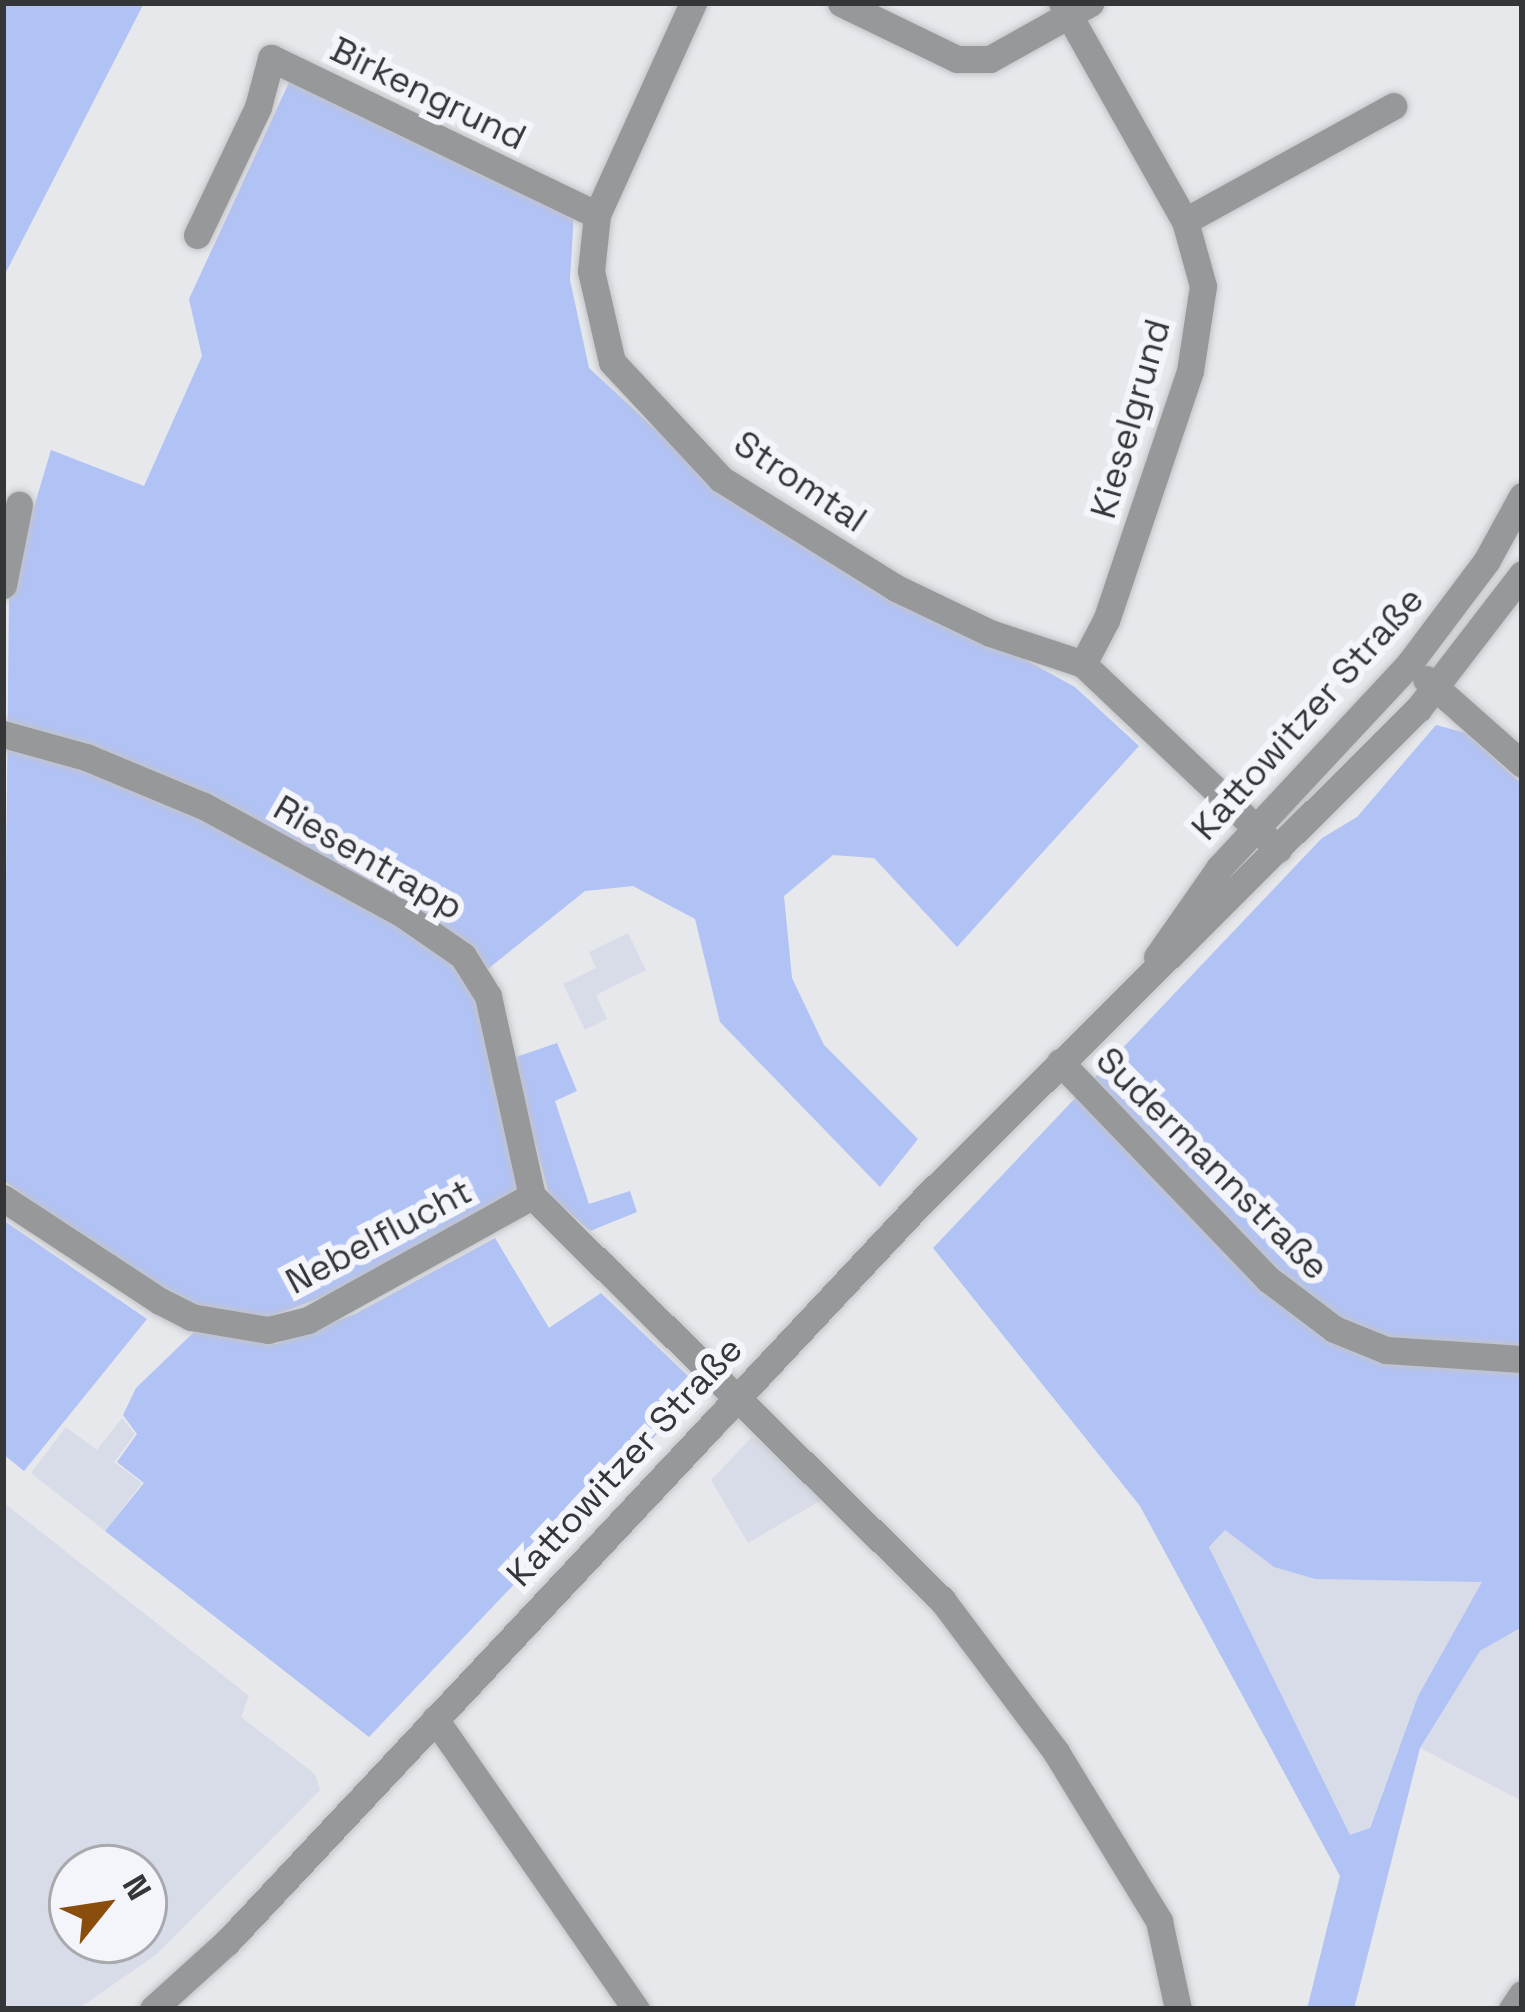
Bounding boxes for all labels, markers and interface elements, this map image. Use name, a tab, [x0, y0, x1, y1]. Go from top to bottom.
street label: Birkengrund	[323, 28, 533, 160]
street label: Kieselgrund	[1082, 314, 1180, 524]
street label: Stromtal	[726, 422, 874, 542]
street label: Kattowitzer Straße	[1183, 579, 1433, 849]
street label: Riesentrapp	[266, 786, 470, 930]
street label: Sudermannstraße	[1087, 1039, 1337, 1289]
street label: Nebelflucht	[279, 1170, 479, 1304]
street label: Kattowitzer Straße	[498, 1328, 752, 1596]
north arrow	[48, 1844, 168, 1964]
text: N	[113, 1867, 160, 1908]

